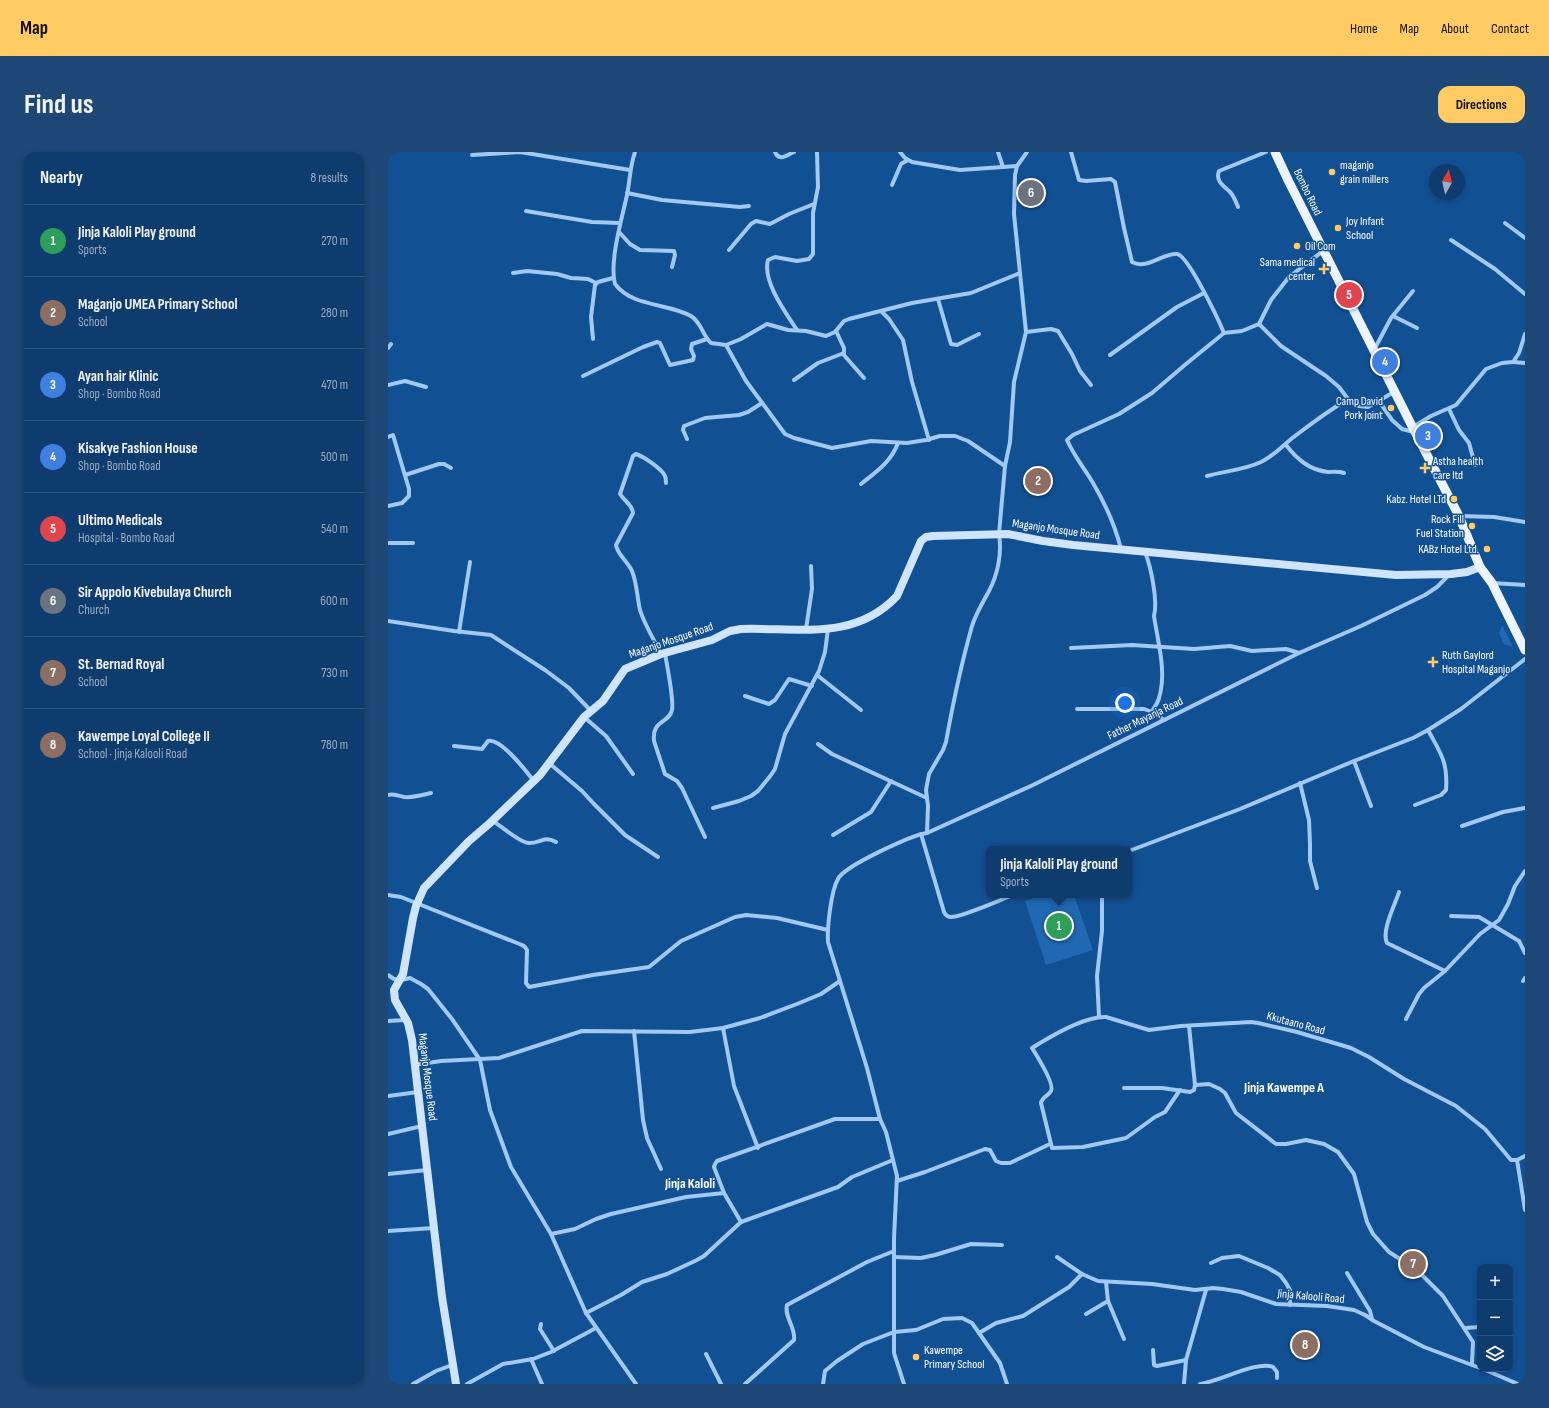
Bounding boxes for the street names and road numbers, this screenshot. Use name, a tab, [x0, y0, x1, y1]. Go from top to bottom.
street label: Bombo Road	[1290, 167, 1325, 218]
street label: Maganjo Mosque Road	[1011, 516, 1101, 543]
street label: Maganjo Mosque Road	[627, 619, 715, 662]
street label: Father Mayanja Road	[1105, 694, 1186, 743]
street label: Kkutaano Road	[1265, 1008, 1327, 1038]
street label: Maganjo Mosque Road	[415, 1032, 440, 1122]
street label: Jinja Kalooli Road	[1276, 1286, 1345, 1307]

